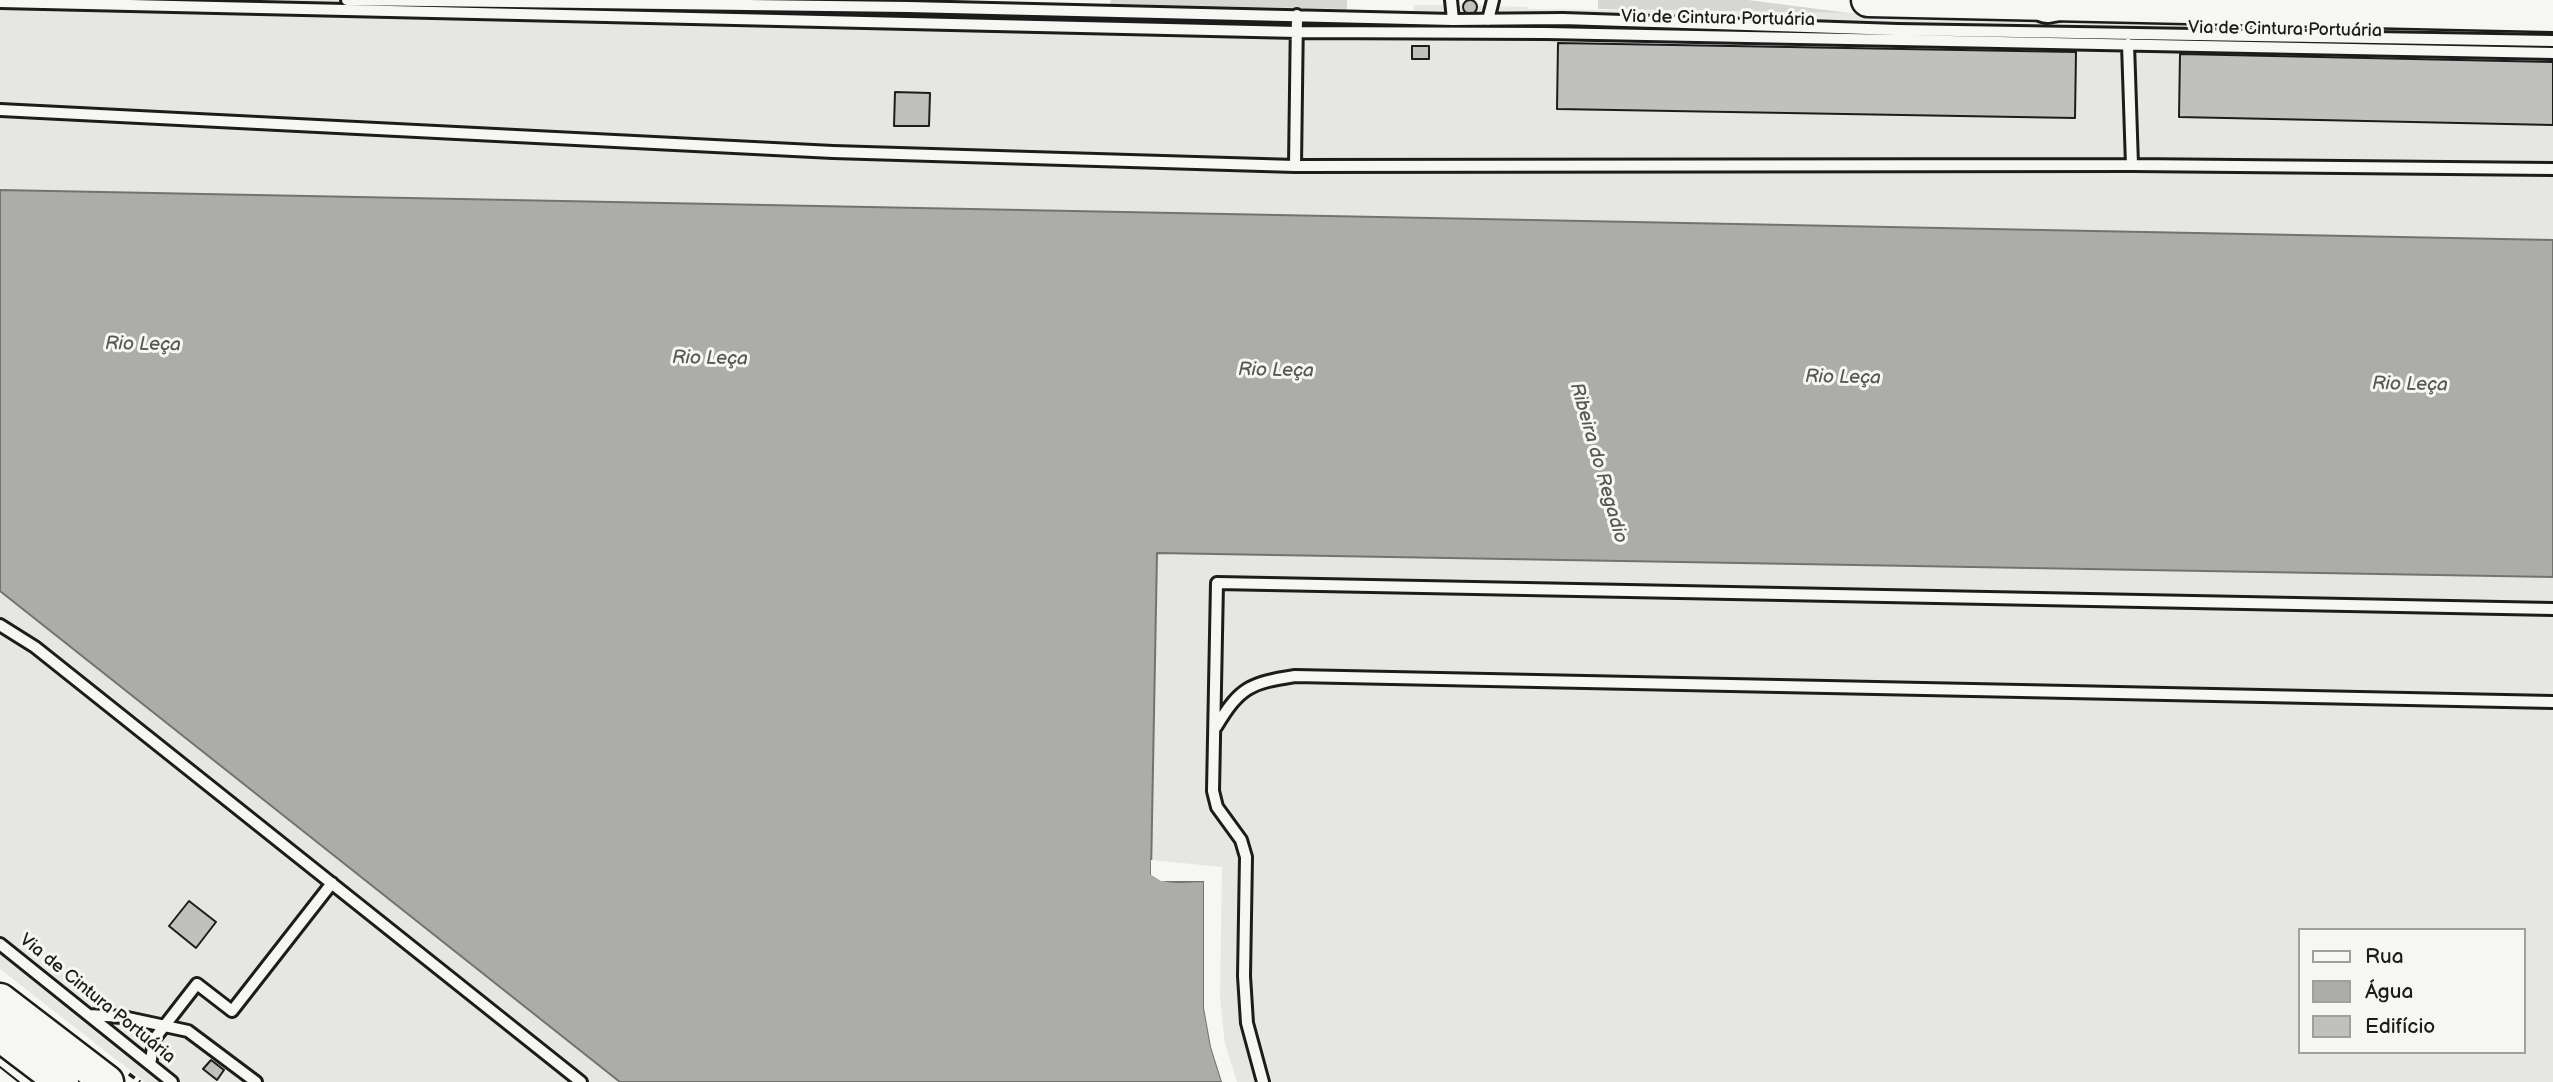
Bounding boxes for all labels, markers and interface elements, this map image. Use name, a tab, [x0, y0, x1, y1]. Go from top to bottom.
street label: Via de Cintura Portuária	[1621, 7, 1815, 31]
street label: Via de Cintura Portuária	[2188, 18, 2382, 42]
water label: Rio Leça	[105, 333, 181, 357]
water label: Rio Leça	[672, 347, 748, 371]
water label: Rio Leça	[1238, 359, 1314, 383]
water label: Rio Leça	[1805, 366, 1881, 390]
water label: Rio Leça	[2372, 373, 2448, 397]
water label: Ribeira do Regadio	[1564, 380, 1632, 546]
legend	[2298, 928, 2525, 1054]
street label: Via de Cintura Portuária	[15, 930, 179, 1068]
text: Rua	[2365, 944, 2404, 969]
text: Água	[2365, 979, 2413, 1004]
text: Edifício	[2365, 1014, 2435, 1039]

